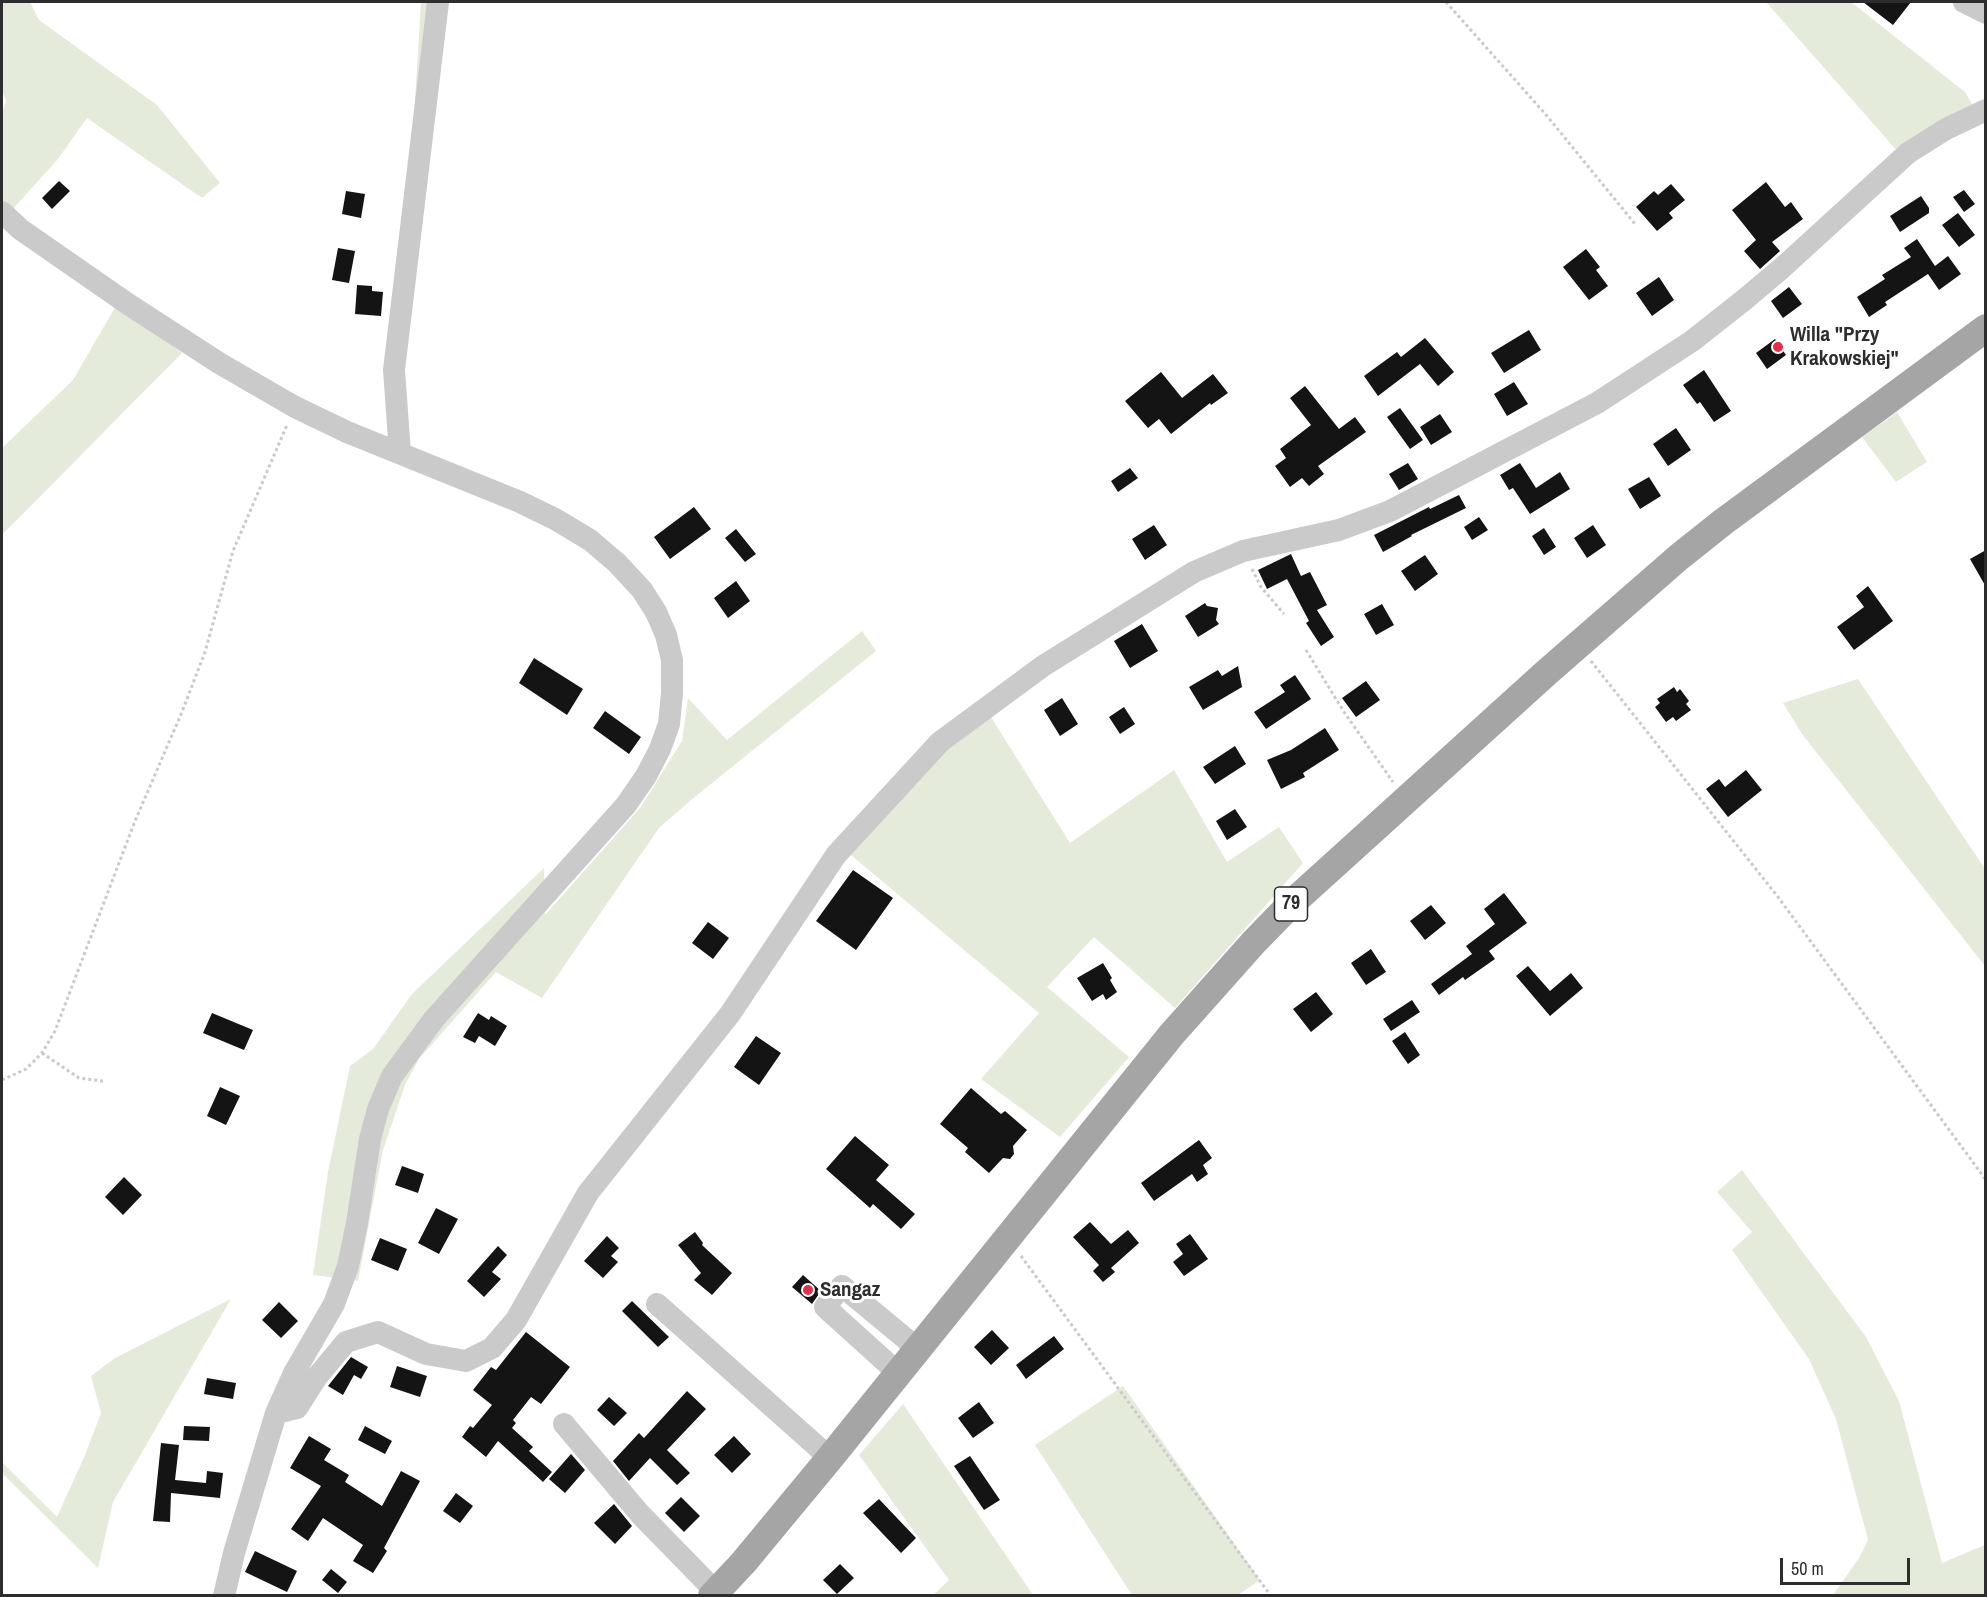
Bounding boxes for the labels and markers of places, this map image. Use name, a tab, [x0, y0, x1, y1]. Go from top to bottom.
place label: Willa "Przy Krakowskiej"	[1790, 322, 1899, 372]
marker: Willa "Przy Krakowskiej"	[1771, 340, 1785, 354]
place label: Sangaz	[820, 1277, 880, 1303]
marker: Sangaz	[801, 1283, 815, 1297]

